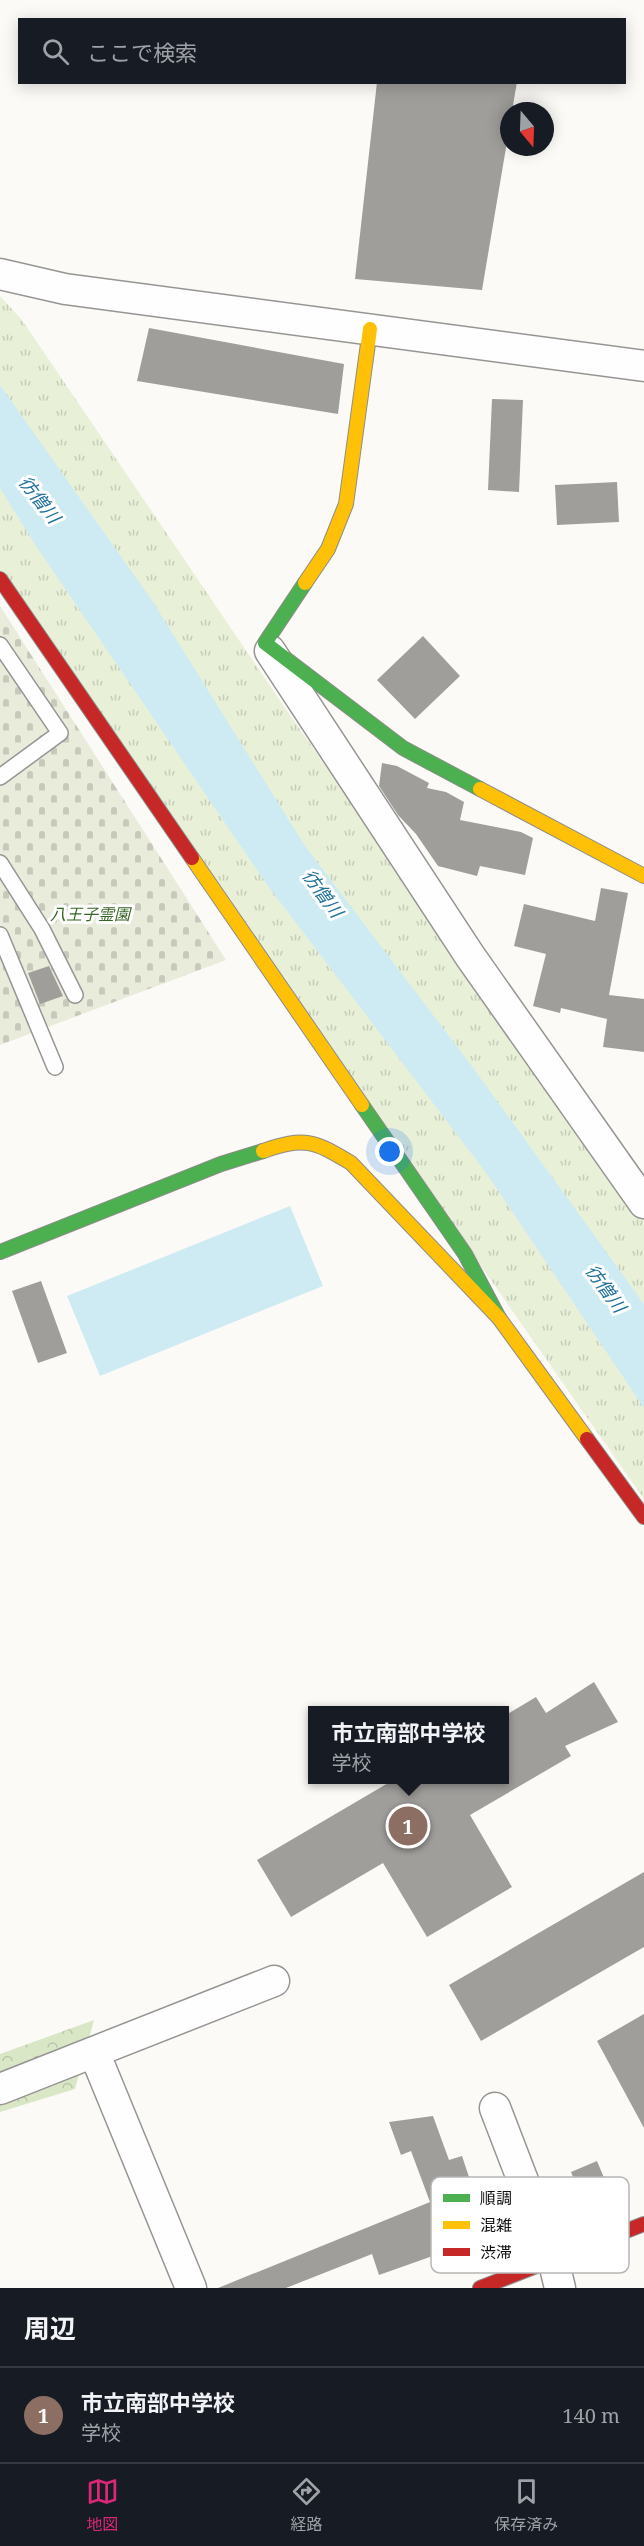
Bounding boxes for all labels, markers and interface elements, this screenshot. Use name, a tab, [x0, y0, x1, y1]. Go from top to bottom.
search box	[18, 18, 626, 84]
icon: search	[39, 35, 72, 68]
text: ここで検索	[87, 37, 197, 67]
north arrow	[500, 102, 554, 156]
water label: 彷僧川	[14, 470, 67, 529]
water label: 彷僧川	[297, 864, 350, 924]
park label: 八王子霊園	[50, 903, 132, 925]
your location	[375, 1137, 404, 1166]
water label: 彷僧川	[580, 1259, 633, 1319]
popup	[308, 1706, 509, 1784]
text: 市立南部中学校	[331, 1717, 486, 1747]
text: 学校	[331, 1749, 371, 1776]
pin: 1	[388, 1804, 428, 1848]
legend	[431, 2177, 629, 2273]
text: 順調	[480, 2187, 512, 2209]
text: 混雑	[480, 2214, 512, 2236]
text: 渋滞	[480, 2241, 512, 2263]
text: 周辺	[24, 2310, 76, 2346]
text: 市立南部中学校	[81, 2387, 235, 2417]
text: 1	[38, 2402, 49, 2429]
text: 140 m	[562, 2402, 620, 2429]
text: 学校	[81, 2419, 121, 2446]
tab: 地図	[86, 2475, 119, 2535]
tab: 経路	[290, 2475, 323, 2535]
tab: 保存済み	[494, 2475, 558, 2535]

